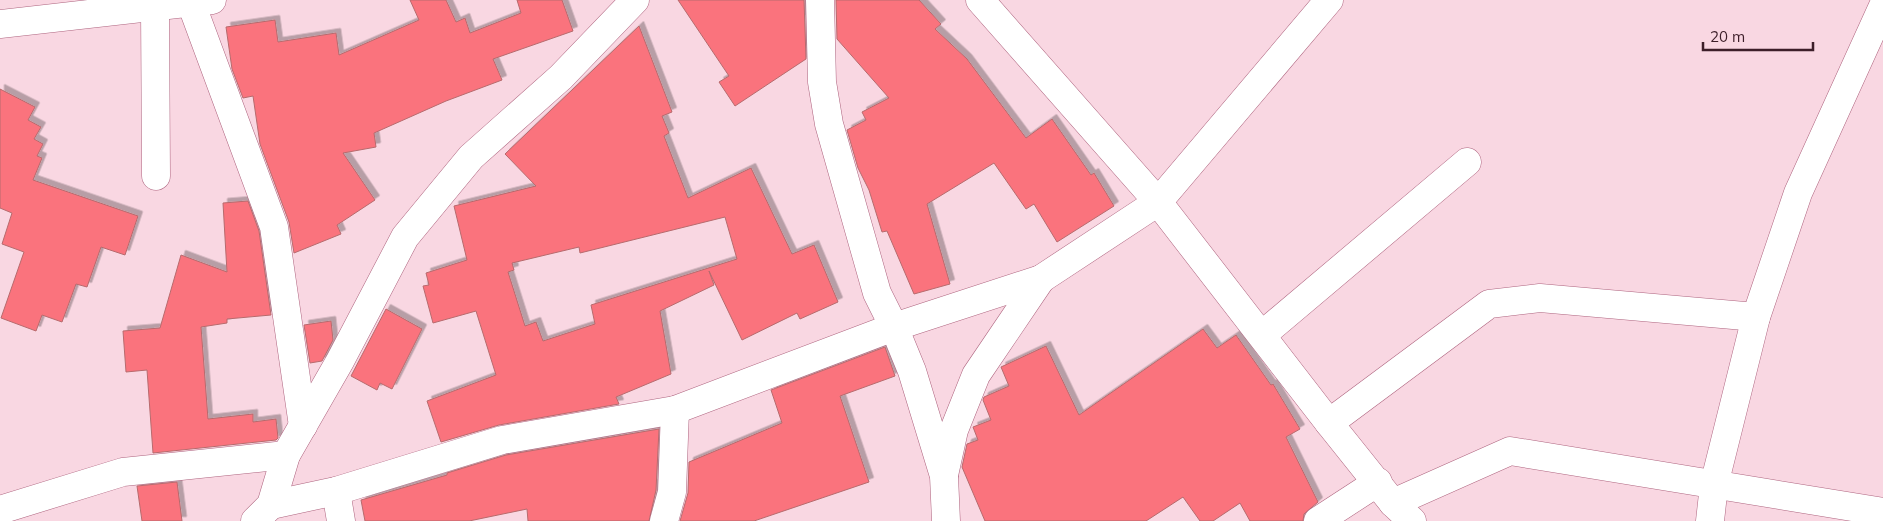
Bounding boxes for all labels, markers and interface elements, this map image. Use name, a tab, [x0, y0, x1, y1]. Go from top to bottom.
scale bar	[1703, 20, 1813, 52]
text: 20 m	[1710, 27, 1745, 46]

